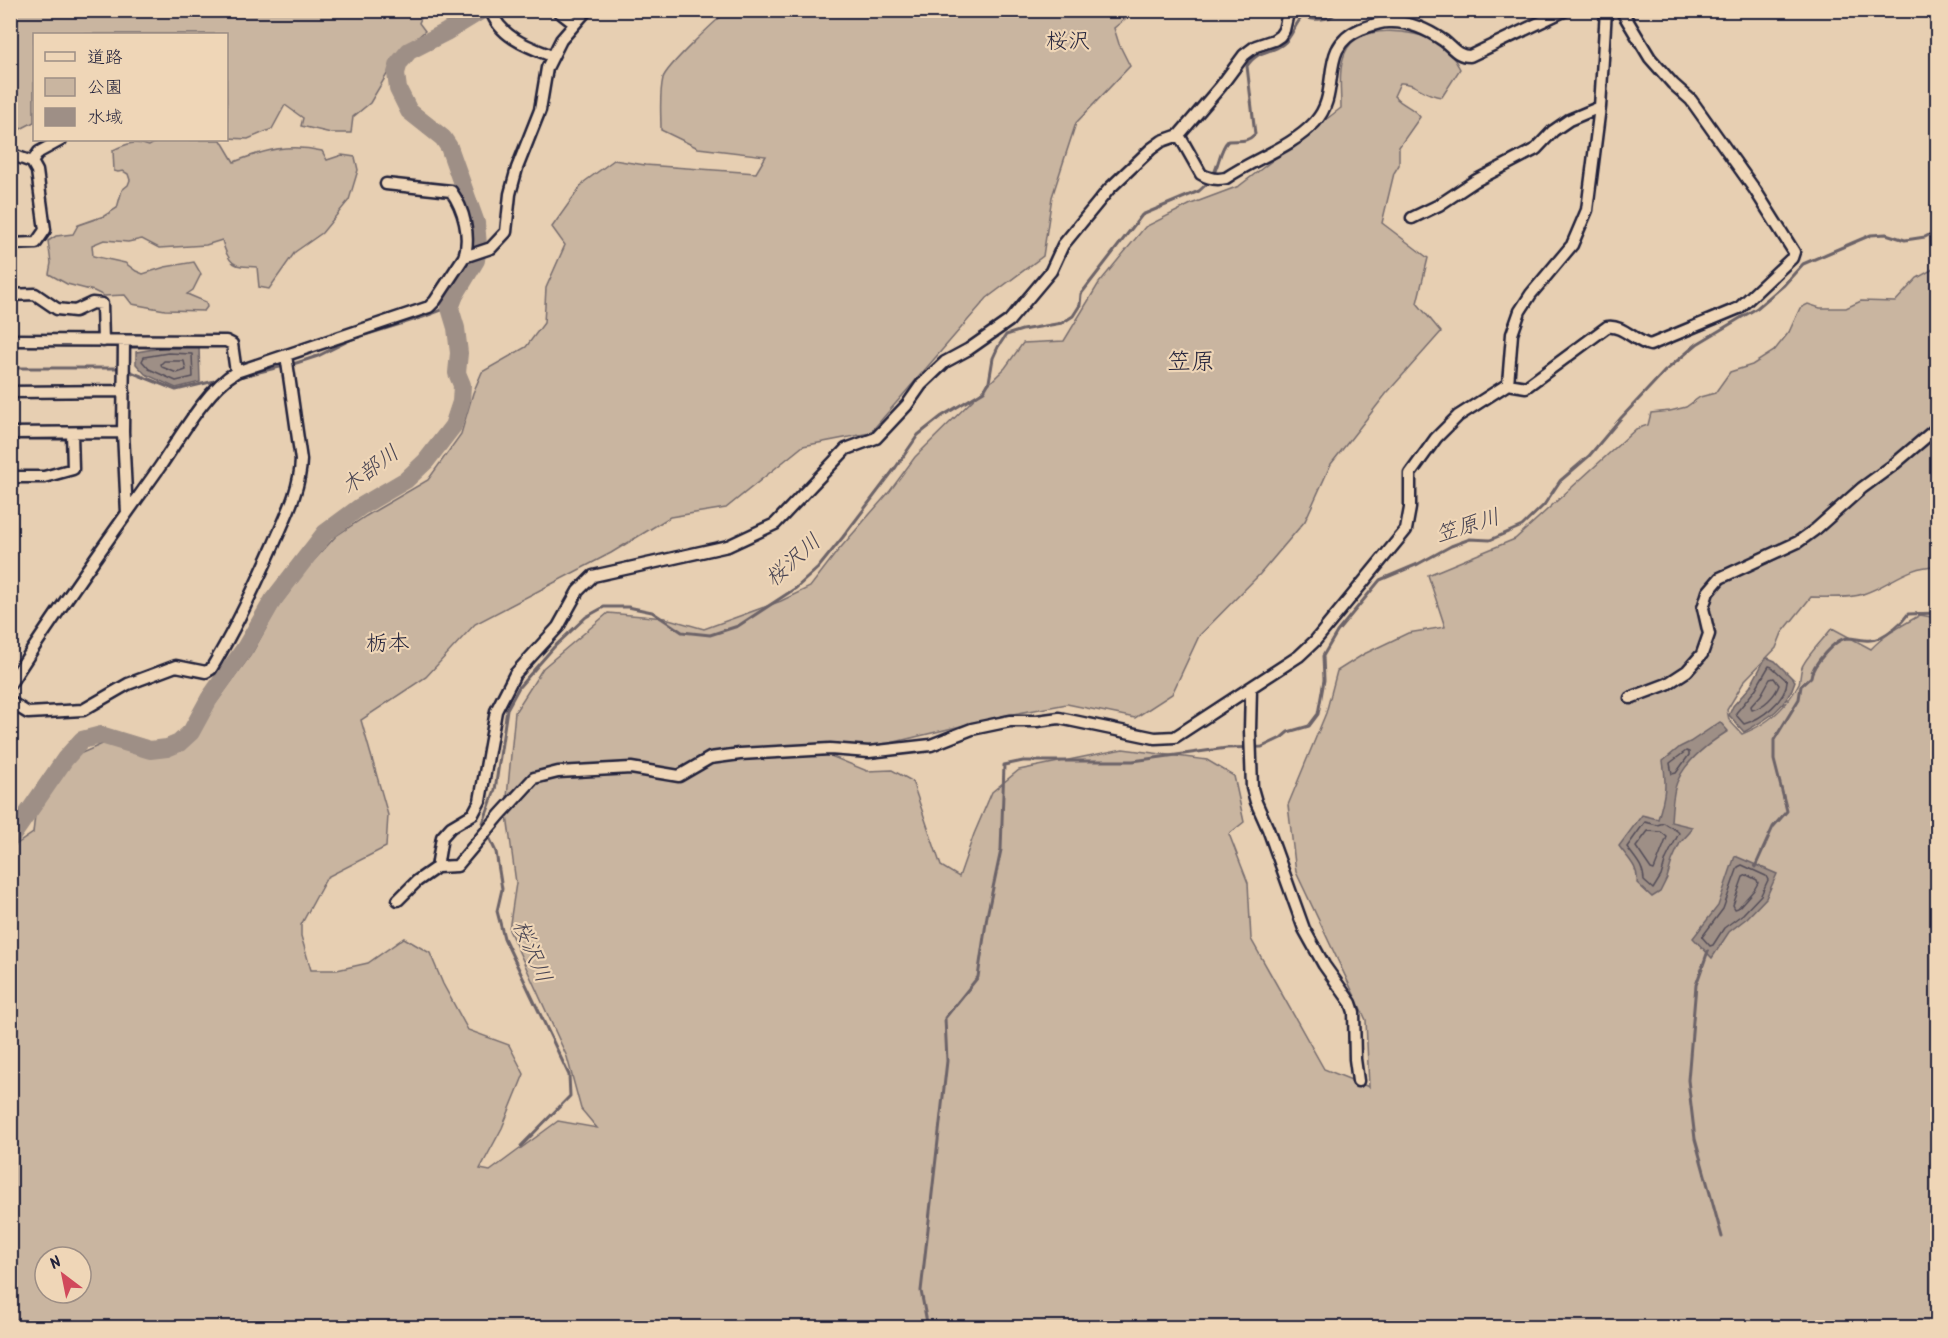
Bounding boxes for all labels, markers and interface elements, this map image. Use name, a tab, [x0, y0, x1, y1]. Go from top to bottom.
district label: 桜沢	[1046, 25, 1090, 60]
legend	[33, 33, 228, 141]
text: 道路	[87, 44, 123, 73]
text: 公園	[87, 74, 123, 103]
text: 水域	[87, 104, 123, 133]
district label: 笠原	[1167, 343, 1215, 382]
water label: 木部川	[334, 437, 408, 505]
water label: 笠原川	[1431, 501, 1505, 553]
water label: 桜沢川	[758, 526, 830, 596]
district label: 栃本	[366, 627, 410, 662]
water label: 桜沢川	[502, 915, 560, 989]
north arrow	[33, 1245, 93, 1305]
text: N	[45, 1250, 67, 1277]

